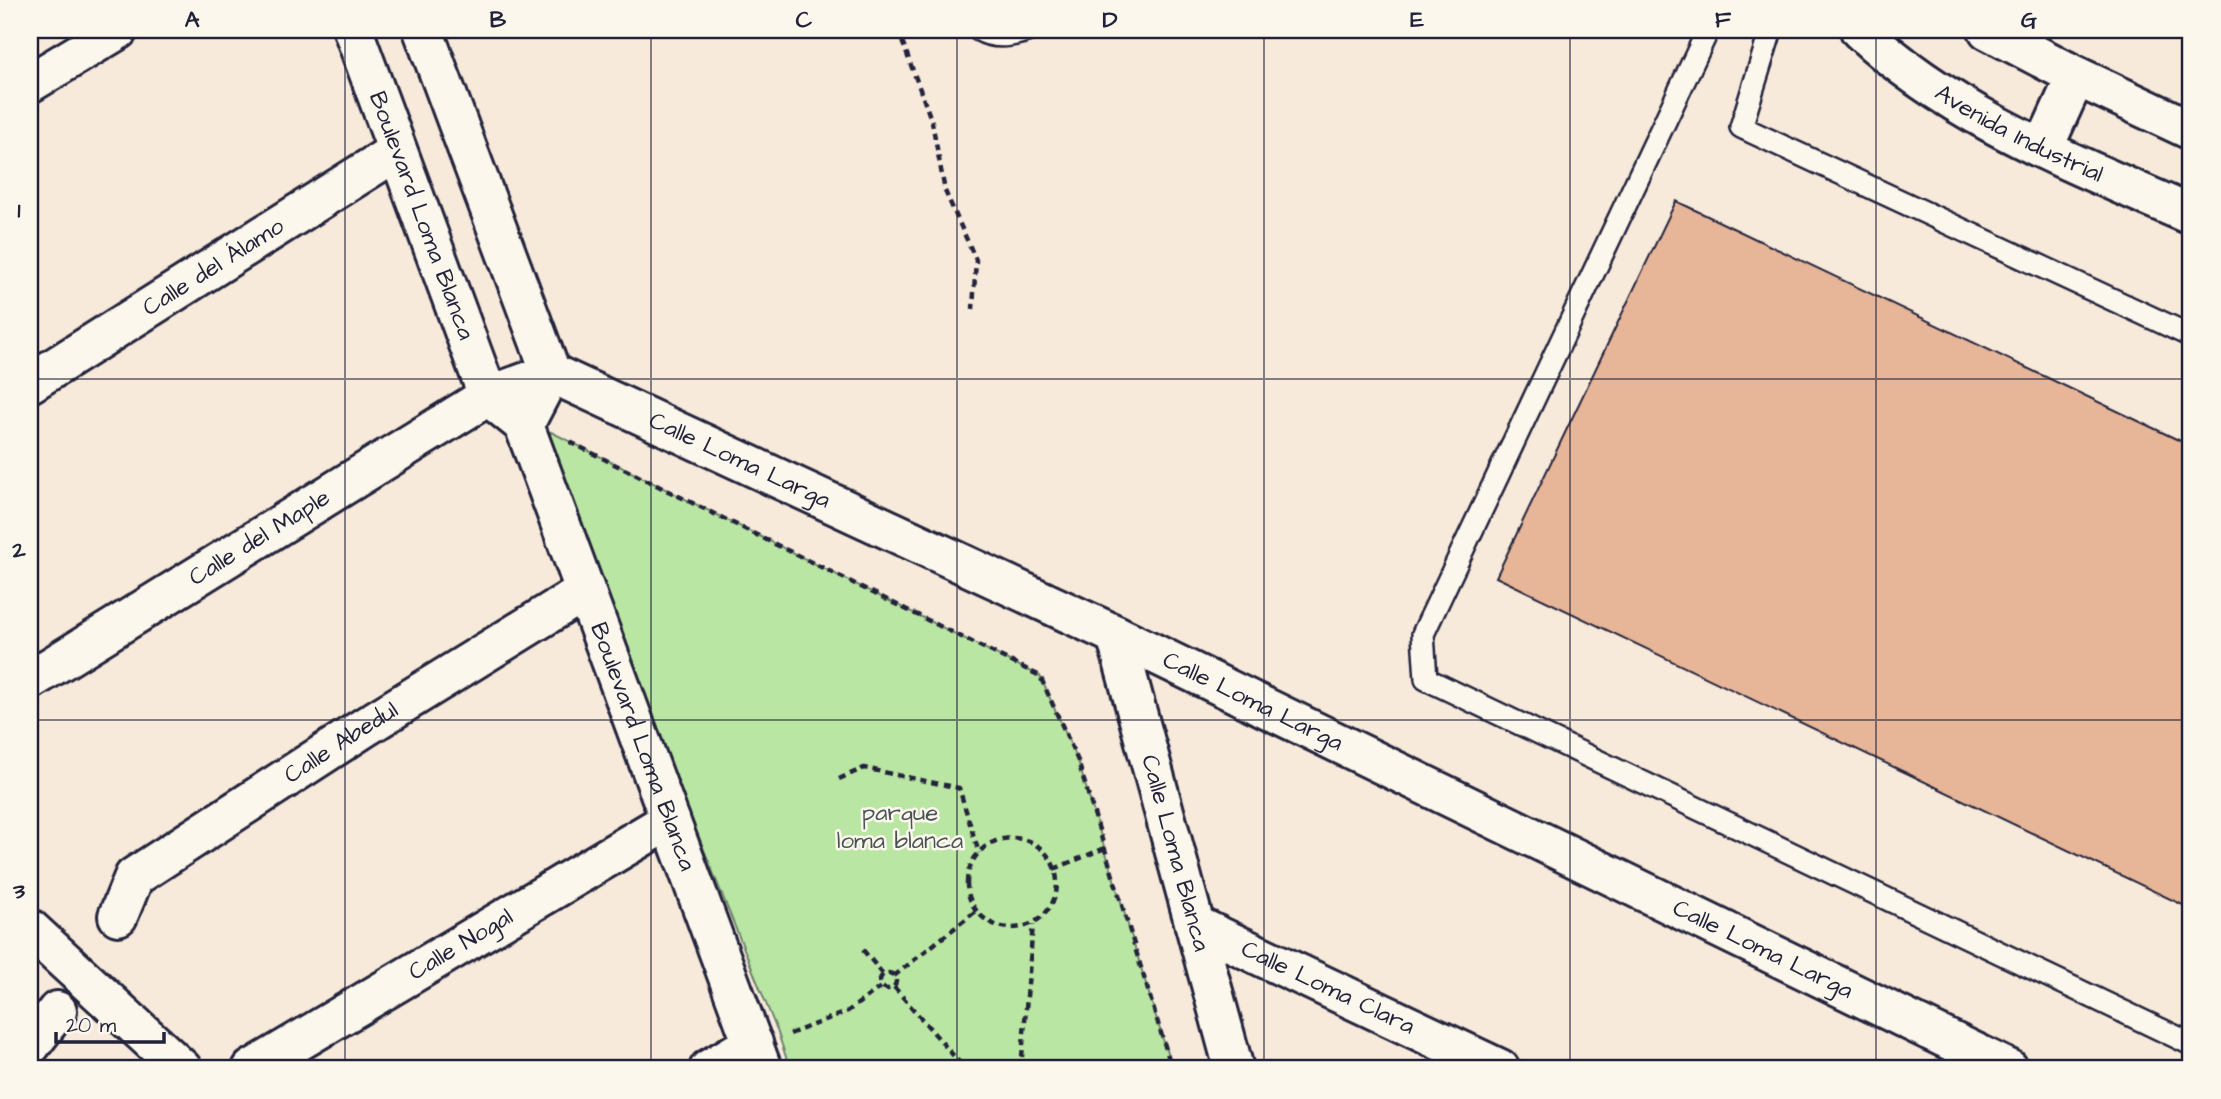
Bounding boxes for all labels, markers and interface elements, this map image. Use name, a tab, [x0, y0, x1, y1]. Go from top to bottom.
text: A	[185, 4, 200, 36]
text: B	[490, 4, 507, 36]
text: C	[796, 4, 813, 36]
text: D	[1103, 4, 1118, 36]
text: E	[1410, 4, 1424, 36]
text: F	[1715, 4, 1732, 36]
text: G	[2021, 4, 2037, 36]
street label: Avenida Industrial	[1928, 76, 2108, 192]
street label: Boulevard Loma Blanca	[360, 87, 483, 345]
text: 1	[18, 194, 21, 226]
street label: Calle del Álamo	[136, 209, 291, 325]
street label: Calle Loma Larga	[643, 404, 836, 517]
street label: Calle del Maple	[182, 481, 337, 594]
text: 2	[11, 534, 26, 566]
street label: Boulevard Loma Blanca	[581, 618, 704, 876]
street label: Calle Loma Larga	[1157, 643, 1349, 760]
street label: Calle Abedul	[277, 694, 405, 792]
street label: Calle Loma Blanca	[1132, 751, 1218, 955]
park label: parque loma blanca	[837, 796, 963, 858]
text: 3	[12, 875, 25, 907]
street label: Calle Loma Larga	[1667, 891, 1859, 1008]
street label: Calle Nogal	[402, 900, 519, 989]
street label: Calle Loma Clara	[1235, 932, 1420, 1043]
scale bar	[56, 1001, 164, 1045]
text: 20 m	[66, 1011, 117, 1040]

